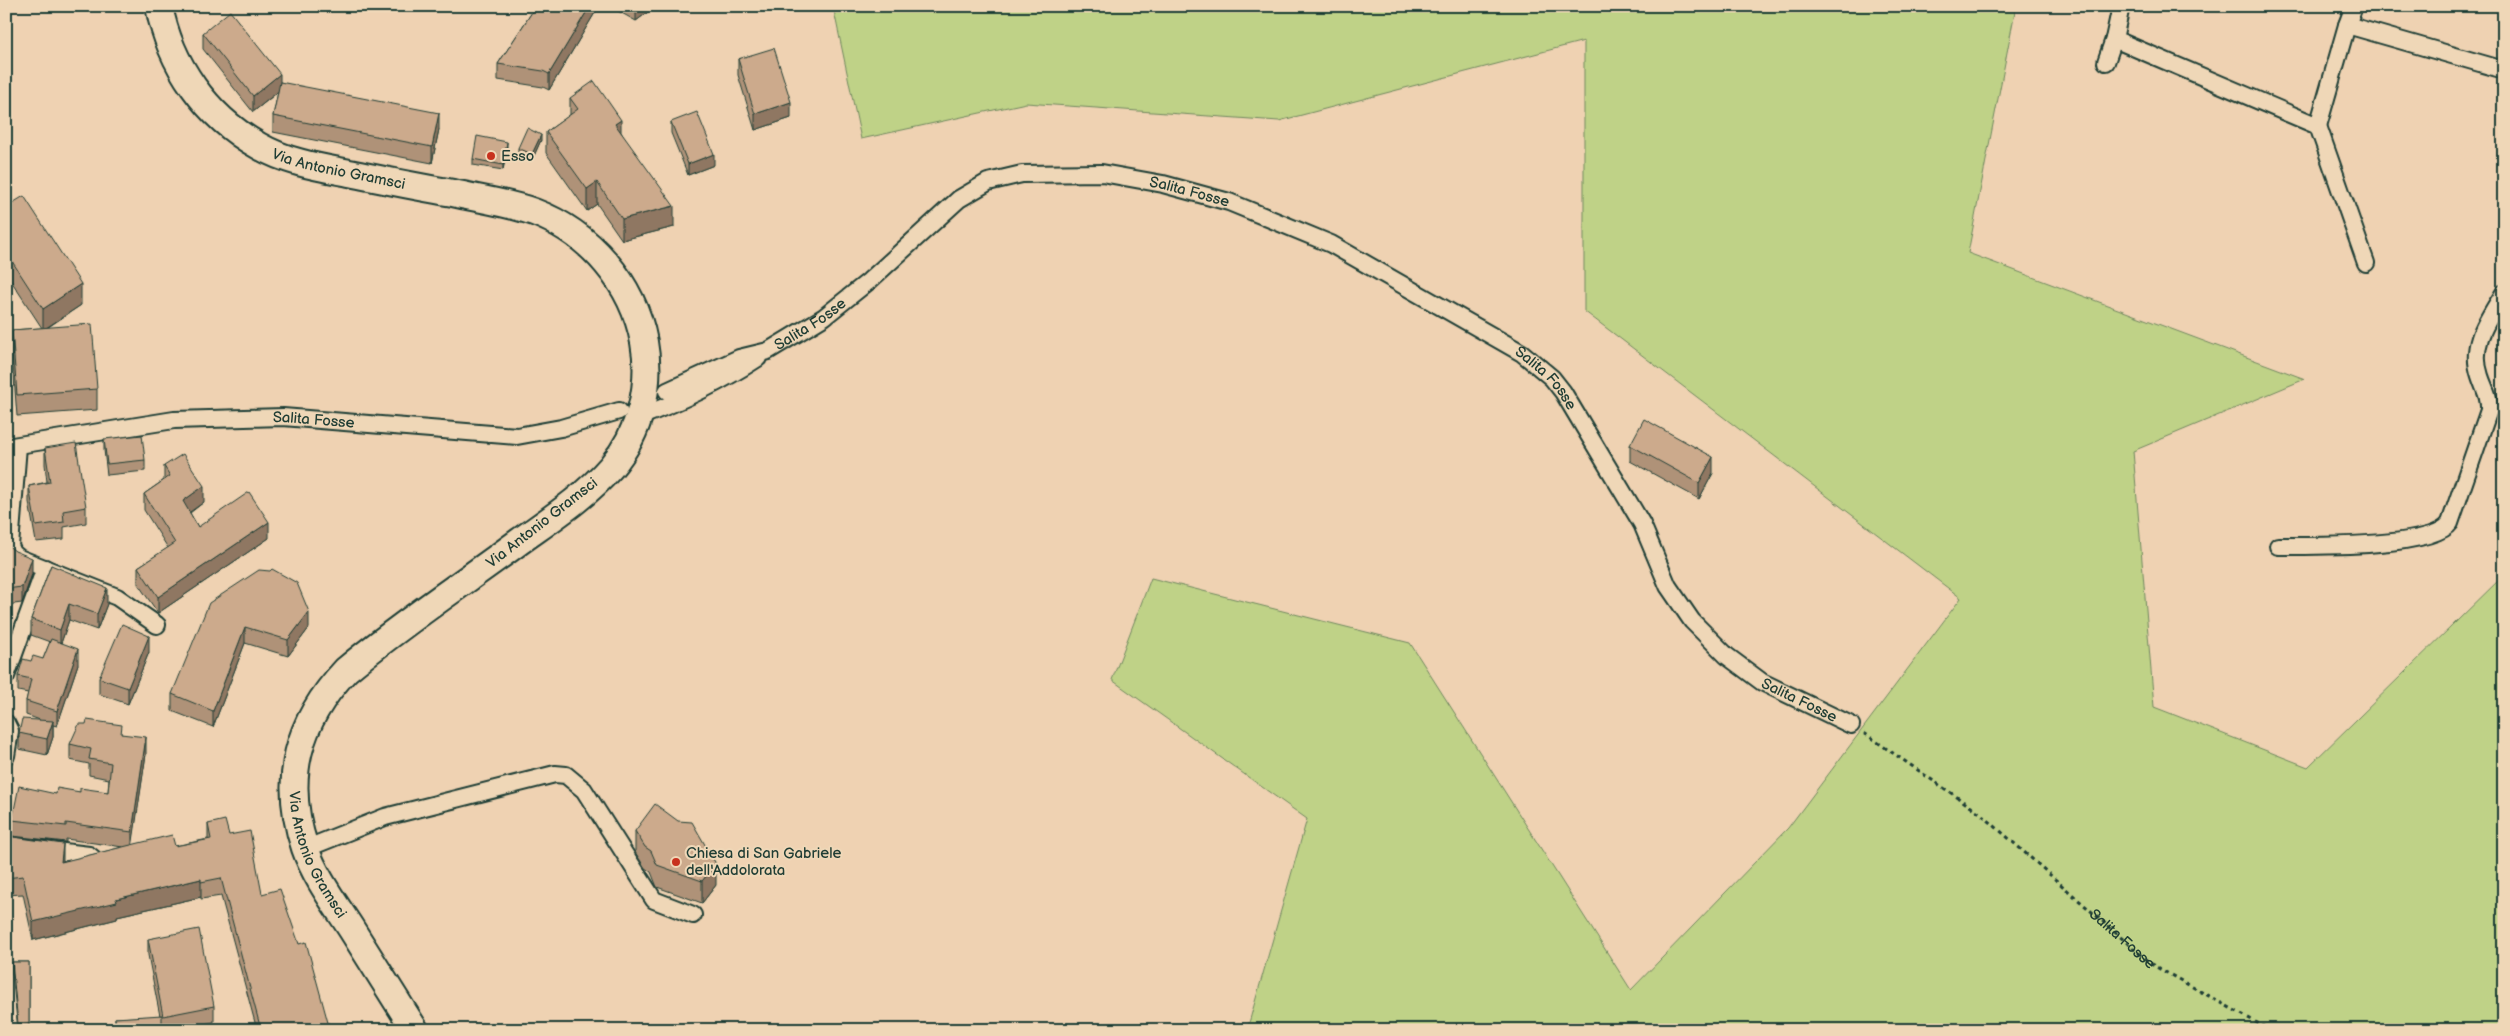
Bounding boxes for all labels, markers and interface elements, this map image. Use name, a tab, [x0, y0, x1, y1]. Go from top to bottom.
street label: Via Antonio Gramsci	[269, 144, 407, 194]
place label: Esso	[501, 147, 534, 166]
marker: Esso	[485, 150, 497, 162]
street label: Salita Fosse	[1148, 172, 1232, 211]
street label: Salita Fosse	[771, 294, 850, 354]
street label: Salita Fosse	[1512, 342, 1581, 413]
street label: Salita Fosse	[273, 407, 355, 432]
street label: Via Antonio Gramsci	[482, 474, 602, 572]
street label: Salita Fosse	[1758, 674, 1840, 726]
street label: Via Antonio Gramsci	[285, 791, 351, 922]
place label: Chiesa di San Gabriele dell'Addolorata	[686, 844, 842, 880]
marker: Chiesa di San Gabriele dell'Addolorata	[670, 856, 682, 868]
street label: Salita Fosse	[2085, 905, 2160, 973]

